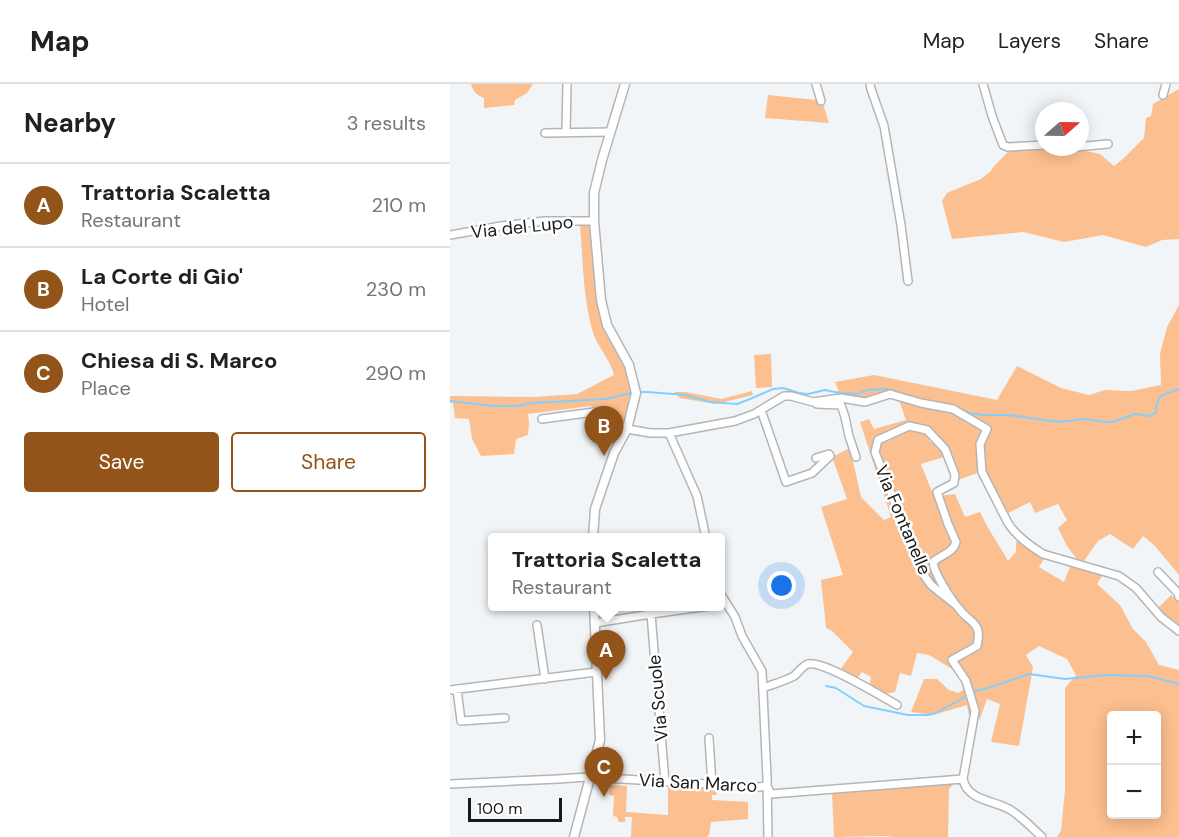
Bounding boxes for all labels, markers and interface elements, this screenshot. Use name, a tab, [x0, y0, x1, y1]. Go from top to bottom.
text: Map	[30, 23, 90, 60]
text: Map	[923, 27, 965, 55]
text: Layers	[998, 27, 1061, 55]
text: Share	[1094, 27, 1149, 55]
north arrow	[1035, 102, 1089, 156]
text: Nearby	[24, 106, 116, 140]
text: 3 results	[347, 110, 426, 136]
text: Trattoria Scaletta	[81, 178, 271, 207]
text: A	[36, 192, 51, 218]
text: 210 m	[371, 192, 426, 218]
text: Restaurant	[81, 207, 181, 233]
street label: Via del Lupo	[470, 210, 574, 244]
text: La Corte di Gio'	[81, 262, 243, 291]
text: B	[37, 276, 50, 302]
text: 230 m	[366, 276, 426, 302]
text: Hotel	[81, 291, 129, 317]
text: Chiesa di S. Marco	[81, 346, 277, 375]
text: C	[36, 360, 51, 386]
text: 290 m	[365, 360, 426, 386]
text: Place	[81, 375, 131, 401]
pin: B	[584, 406, 624, 456]
button: Save	[24, 432, 219, 492]
button: Share	[231, 432, 426, 492]
street label: Via Fontanelle	[869, 462, 937, 578]
popup	[488, 533, 725, 611]
text: Trattoria Scaletta	[512, 545, 701, 574]
your location	[767, 571, 796, 600]
text: Restaurant	[512, 574, 612, 600]
pin: A	[586, 630, 626, 680]
street label: Via Scuole	[642, 654, 674, 742]
map controls	[1107, 711, 1161, 819]
button: +	[1107, 711, 1161, 765]
pin: C	[584, 748, 624, 797]
button: −	[1107, 765, 1161, 819]
street label: Via San Marco	[638, 768, 758, 798]
scale bar	[468, 795, 562, 822]
text: 100 m	[477, 798, 522, 819]

